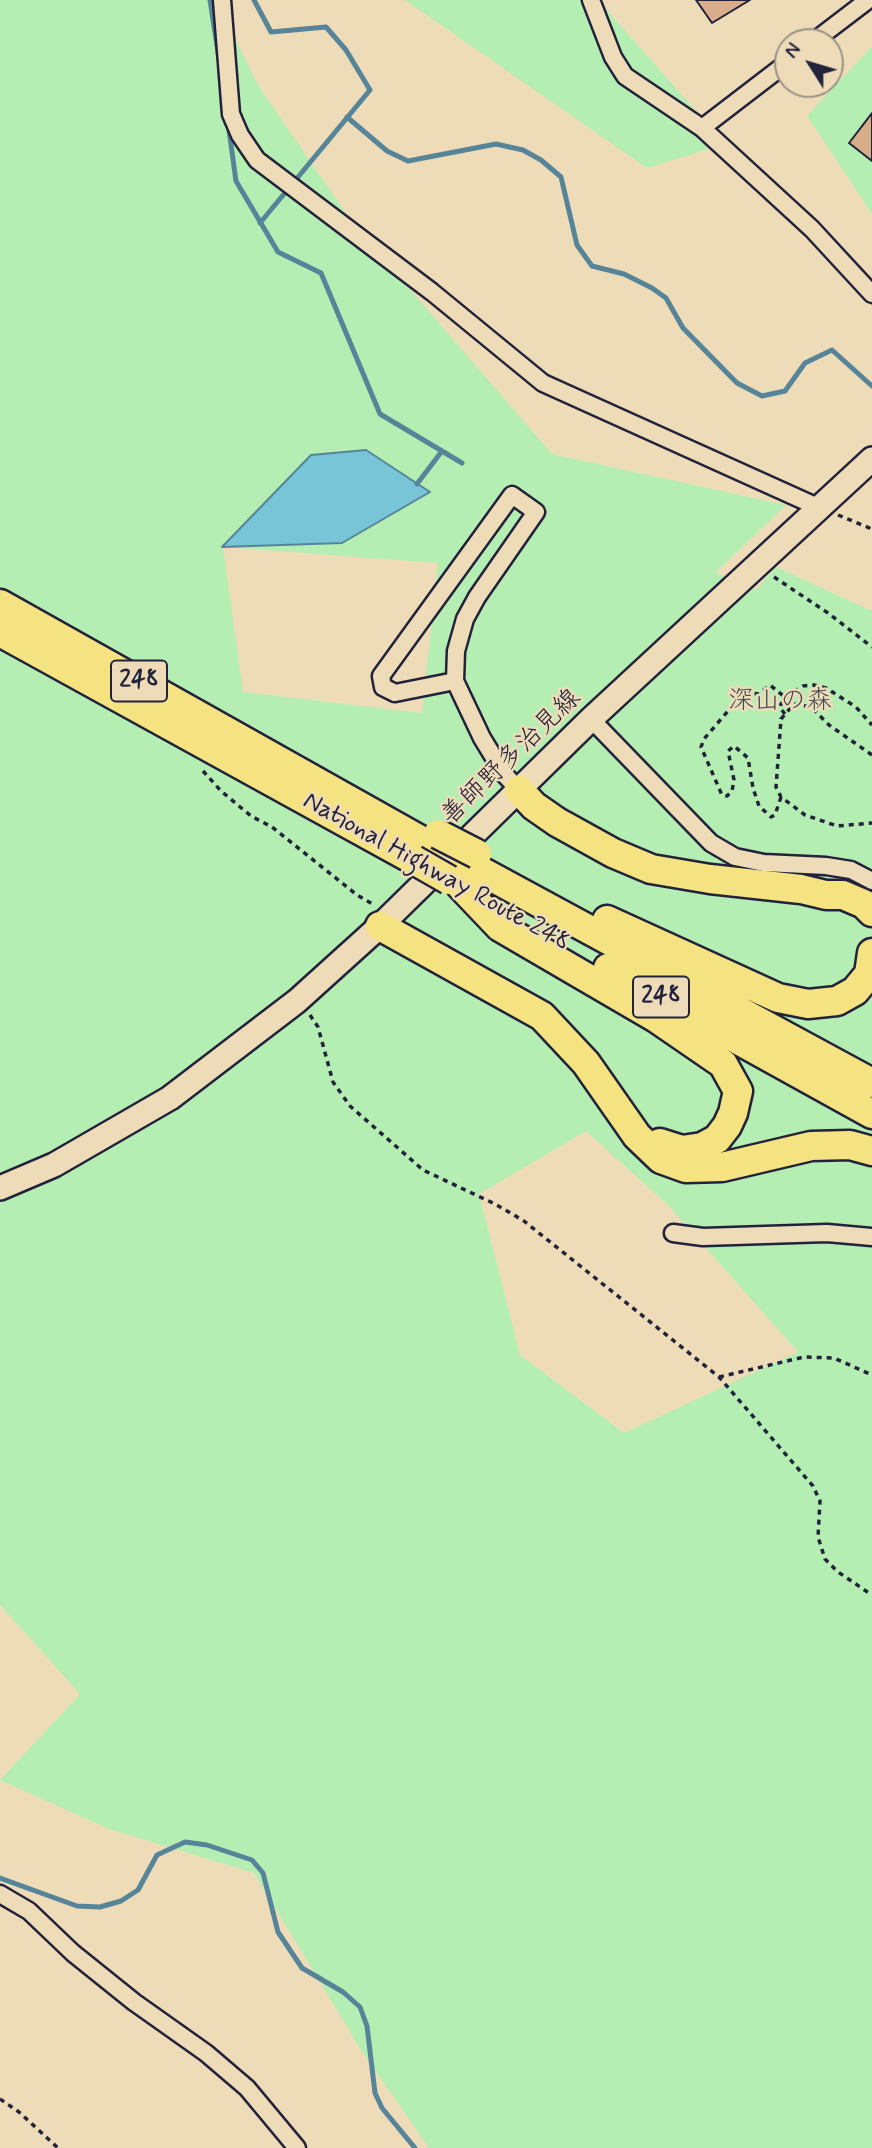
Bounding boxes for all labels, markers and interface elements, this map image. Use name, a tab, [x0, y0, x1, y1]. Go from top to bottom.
north arrow	[774, 28, 844, 98]
text: N	[780, 39, 807, 64]
road number: 248	[111, 660, 167, 702]
street label: 善師野多治見線	[436, 684, 588, 832]
park label: 深山の森	[728, 687, 832, 719]
street label: National Highway Route 248	[297, 786, 575, 960]
road number: 248	[633, 976, 689, 1017]

